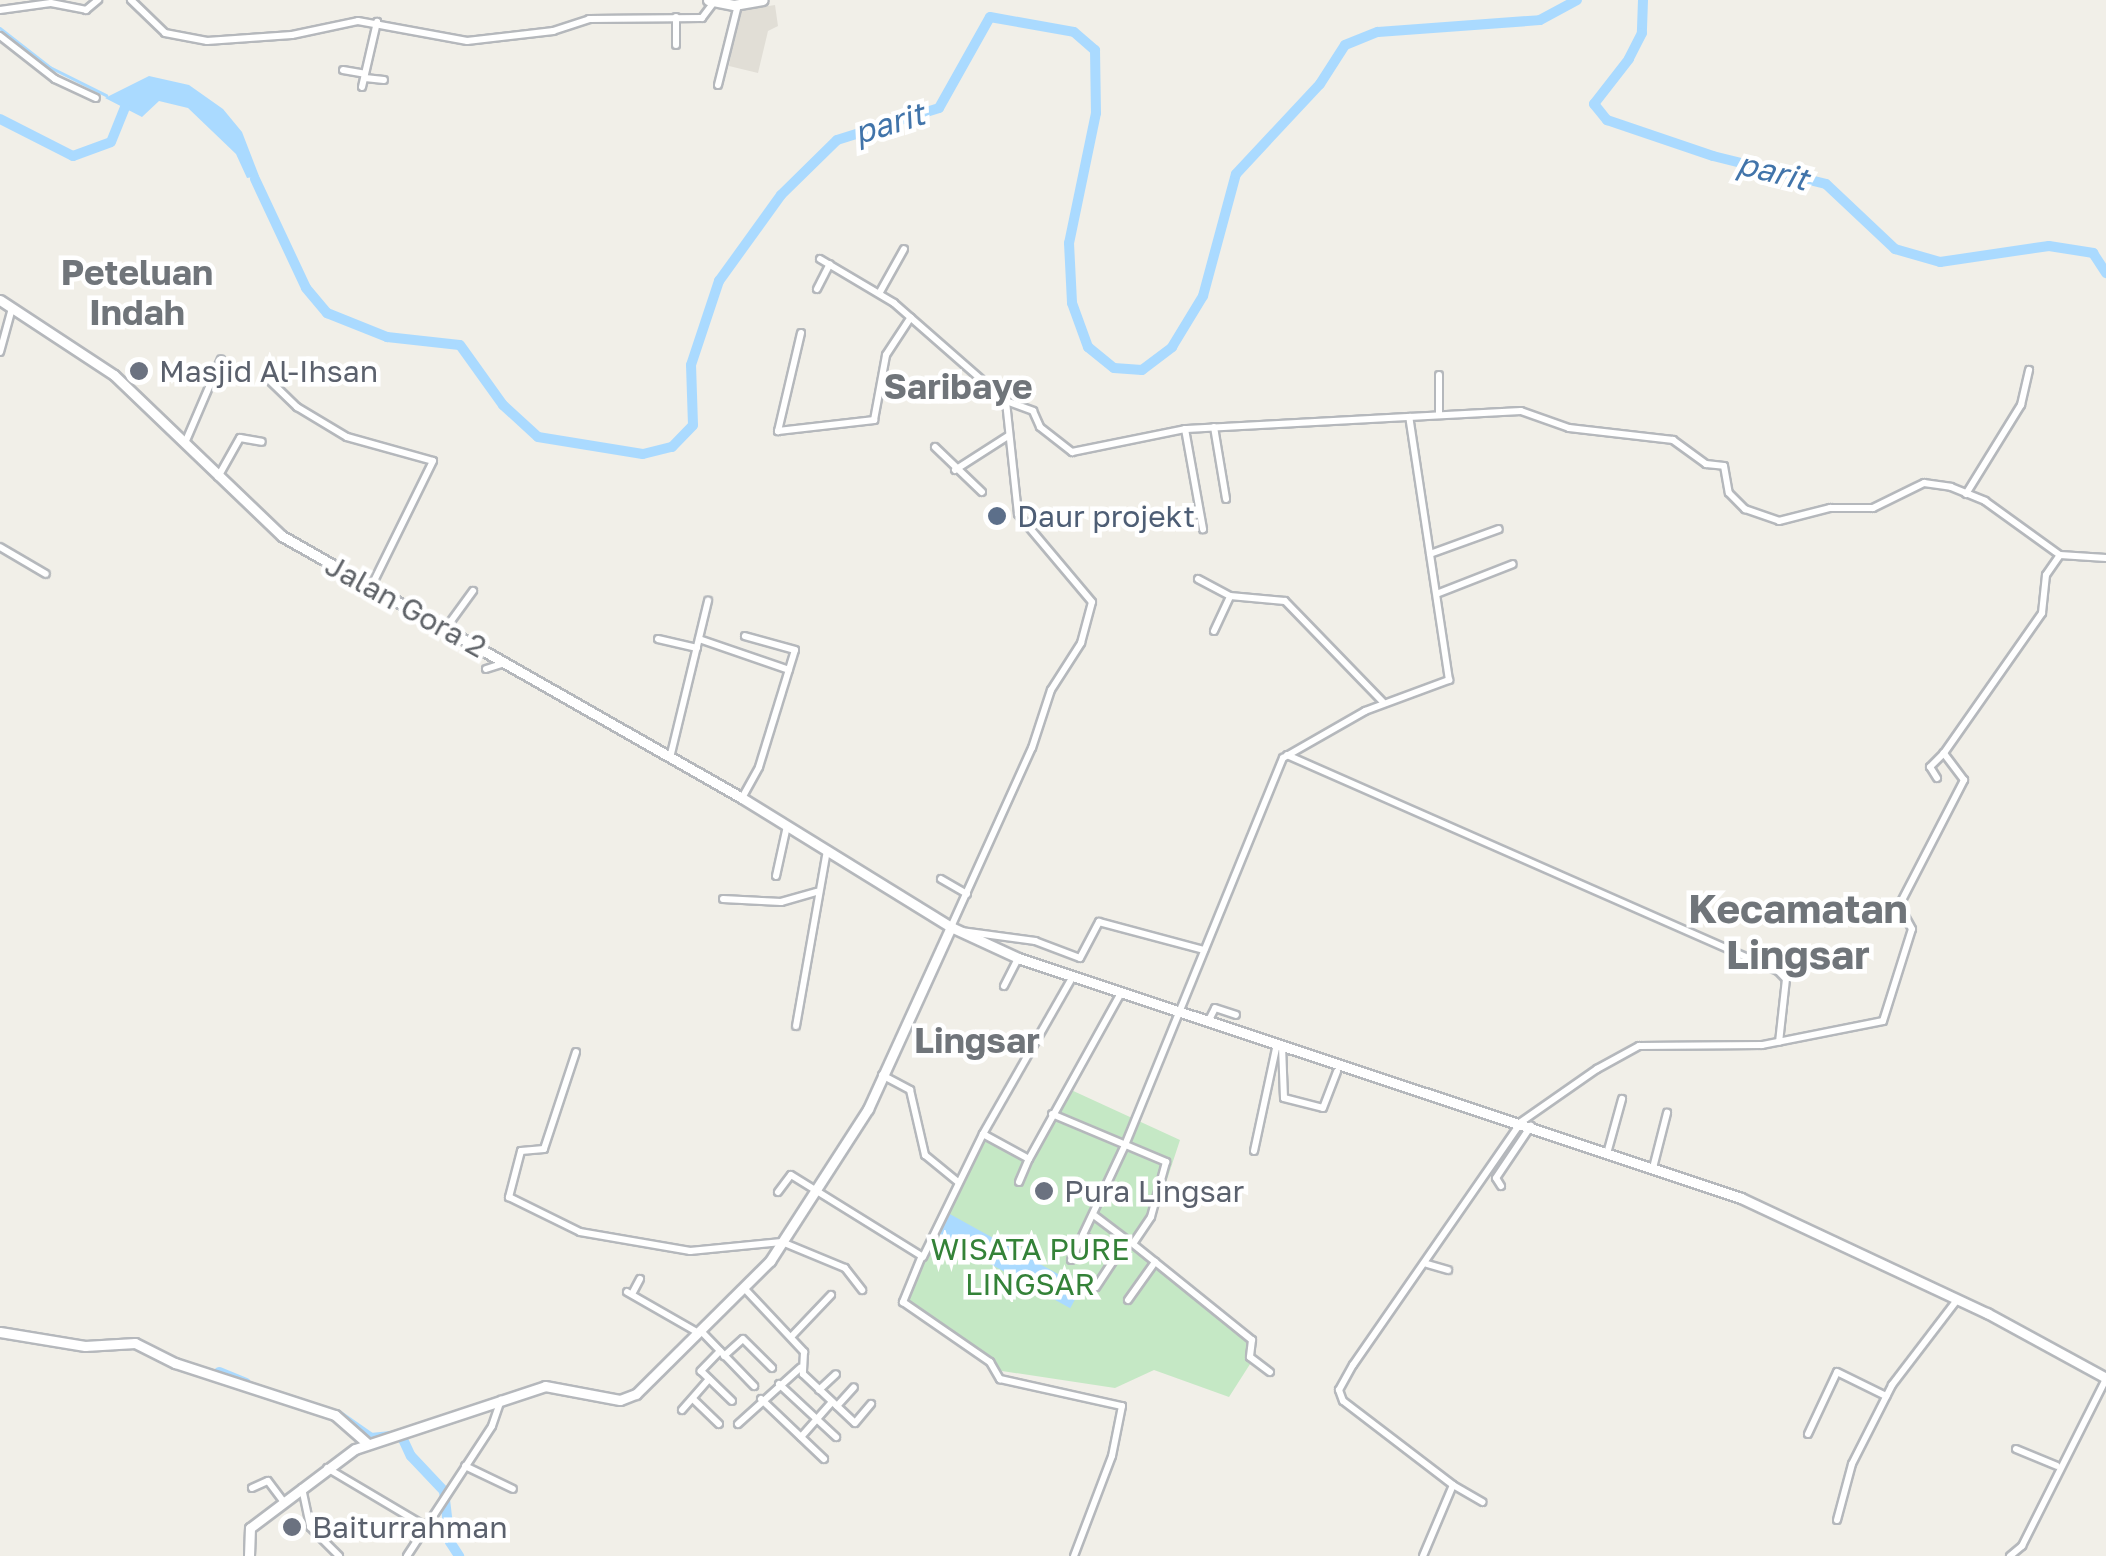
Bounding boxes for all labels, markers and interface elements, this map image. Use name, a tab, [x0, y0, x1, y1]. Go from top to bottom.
water label: parit	[849, 94, 929, 152]
water label: parit	[1734, 144, 1812, 198]
district label: Peteluan Indah	[61, 251, 213, 333]
place label: Masjid Al-Ihsan	[159, 353, 378, 389]
marker: Masjid Al-Ihsan	[128, 360, 150, 382]
district label: Saribaye	[883, 365, 1033, 407]
place label: Daur projekt	[1017, 498, 1195, 534]
marker: Daur projekt	[986, 505, 1008, 527]
street label: Jalan Gora 2	[319, 547, 493, 665]
district label: Kecamatan Lingsar	[1688, 884, 1908, 978]
district label: Lingsar	[914, 1019, 1040, 1061]
place label: Pura Lingsar	[1064, 1173, 1244, 1209]
marker: Pura Lingsar	[1033, 1180, 1055, 1202]
park label: WISATA PURE LINGSAR	[931, 1231, 1129, 1302]
place label: Baiturrahman	[312, 1509, 508, 1545]
marker: Baiturrahman	[281, 1516, 303, 1538]

